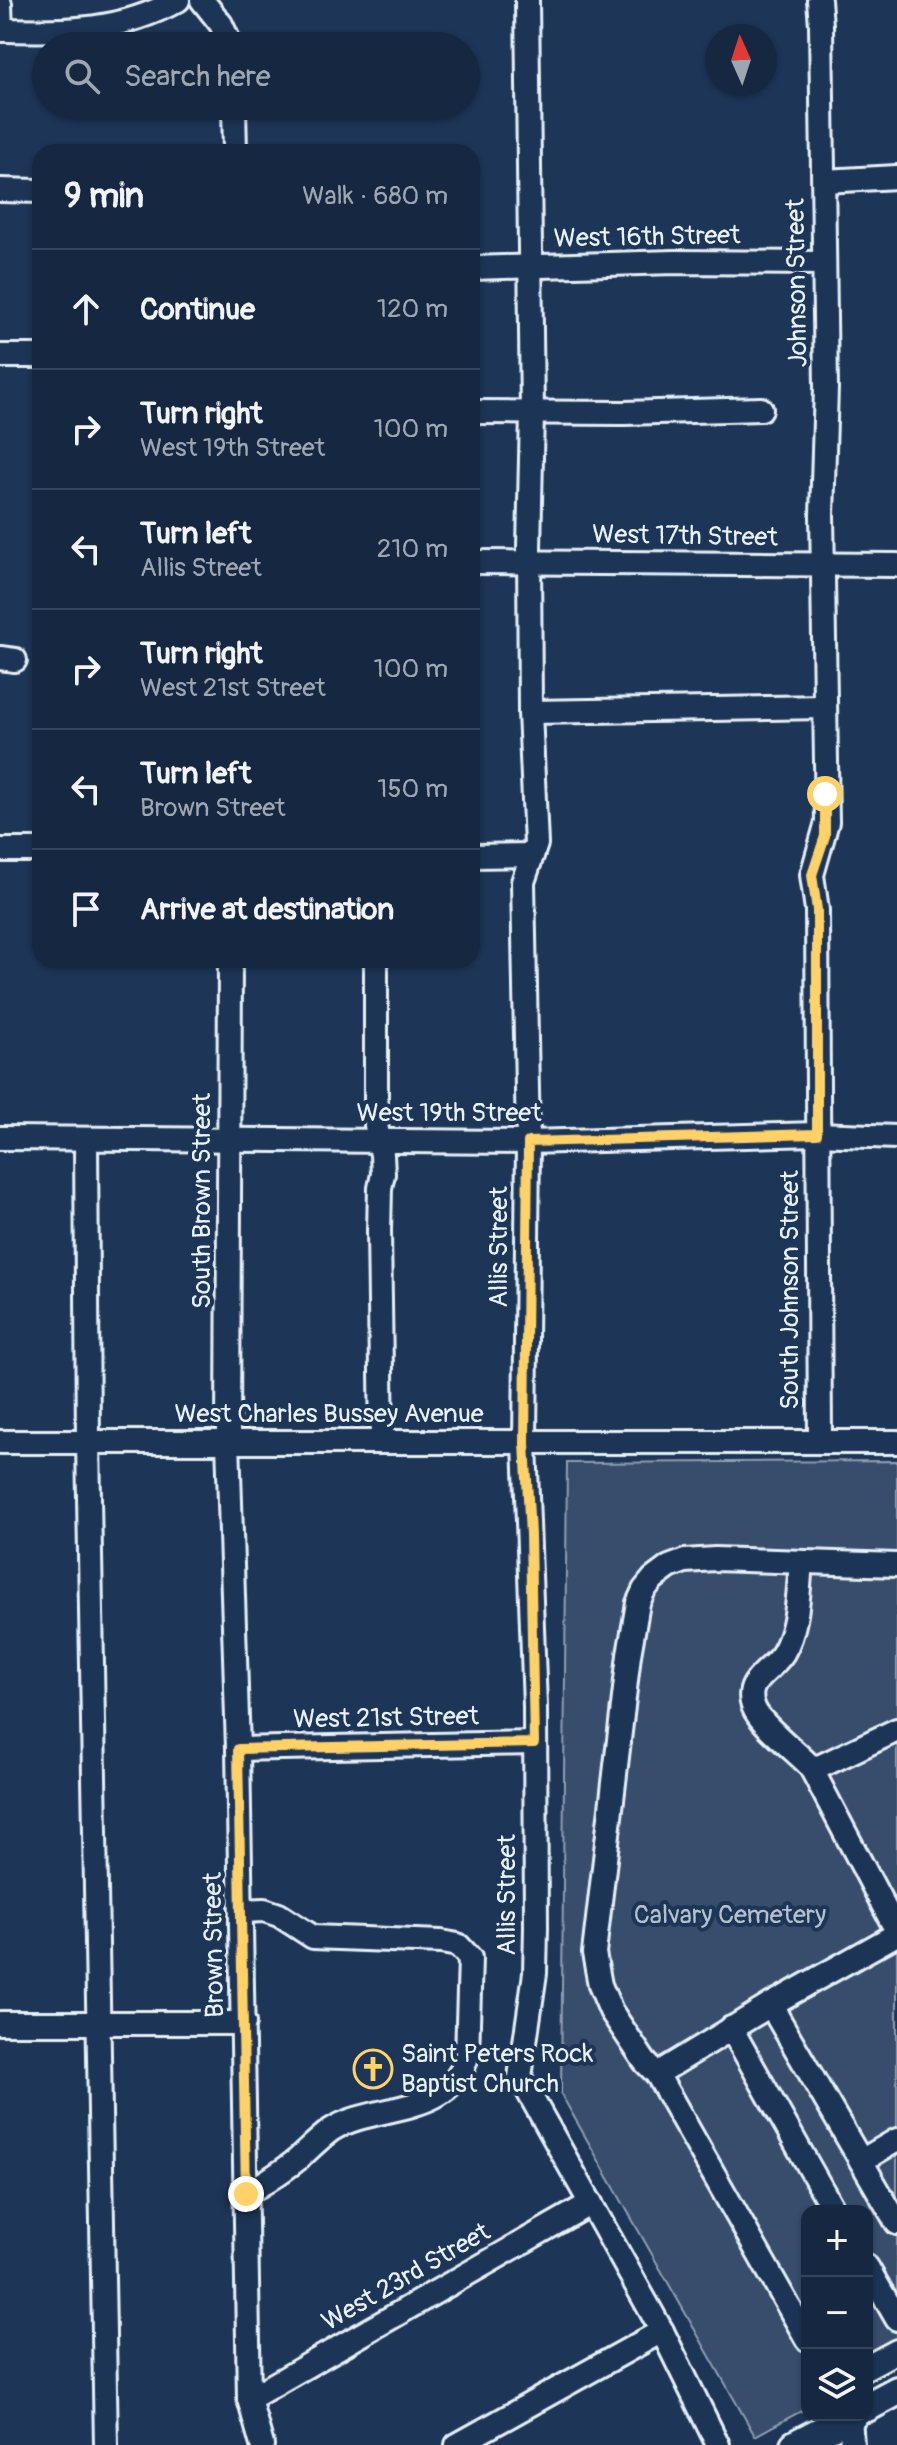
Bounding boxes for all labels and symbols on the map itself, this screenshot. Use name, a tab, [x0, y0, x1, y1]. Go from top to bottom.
north arrow	[705, 24, 777, 96]
street label: Johnson Street	[780, 198, 814, 368]
street label: West 16th Street	[553, 219, 741, 255]
street label: West 17th Street	[592, 518, 779, 554]
route start	[807, 776, 843, 812]
street label: South Brown Street	[186, 1092, 218, 1309]
street label: West 19th Street	[356, 1097, 542, 1129]
street label: South Johnson Street	[774, 1170, 806, 1410]
street label: Allis Street	[483, 1186, 515, 1308]
street label: West Charles Bussey Avenue	[174, 1398, 484, 1430]
street label: West 21st Street	[293, 1700, 480, 1736]
street label: Allis Street	[491, 1834, 523, 1956]
street label: Brown Street	[197, 1871, 231, 2018]
park label: Calvary Cemetery	[634, 1899, 826, 1931]
place label: Saint Peters Rock Baptist Church	[401, 2038, 593, 2100]
church icon: Saint Peters Rock Baptist Church	[352, 2048, 394, 2090]
route end	[228, 2176, 264, 2212]
street label: West 23rd Street	[316, 2216, 496, 2338]

